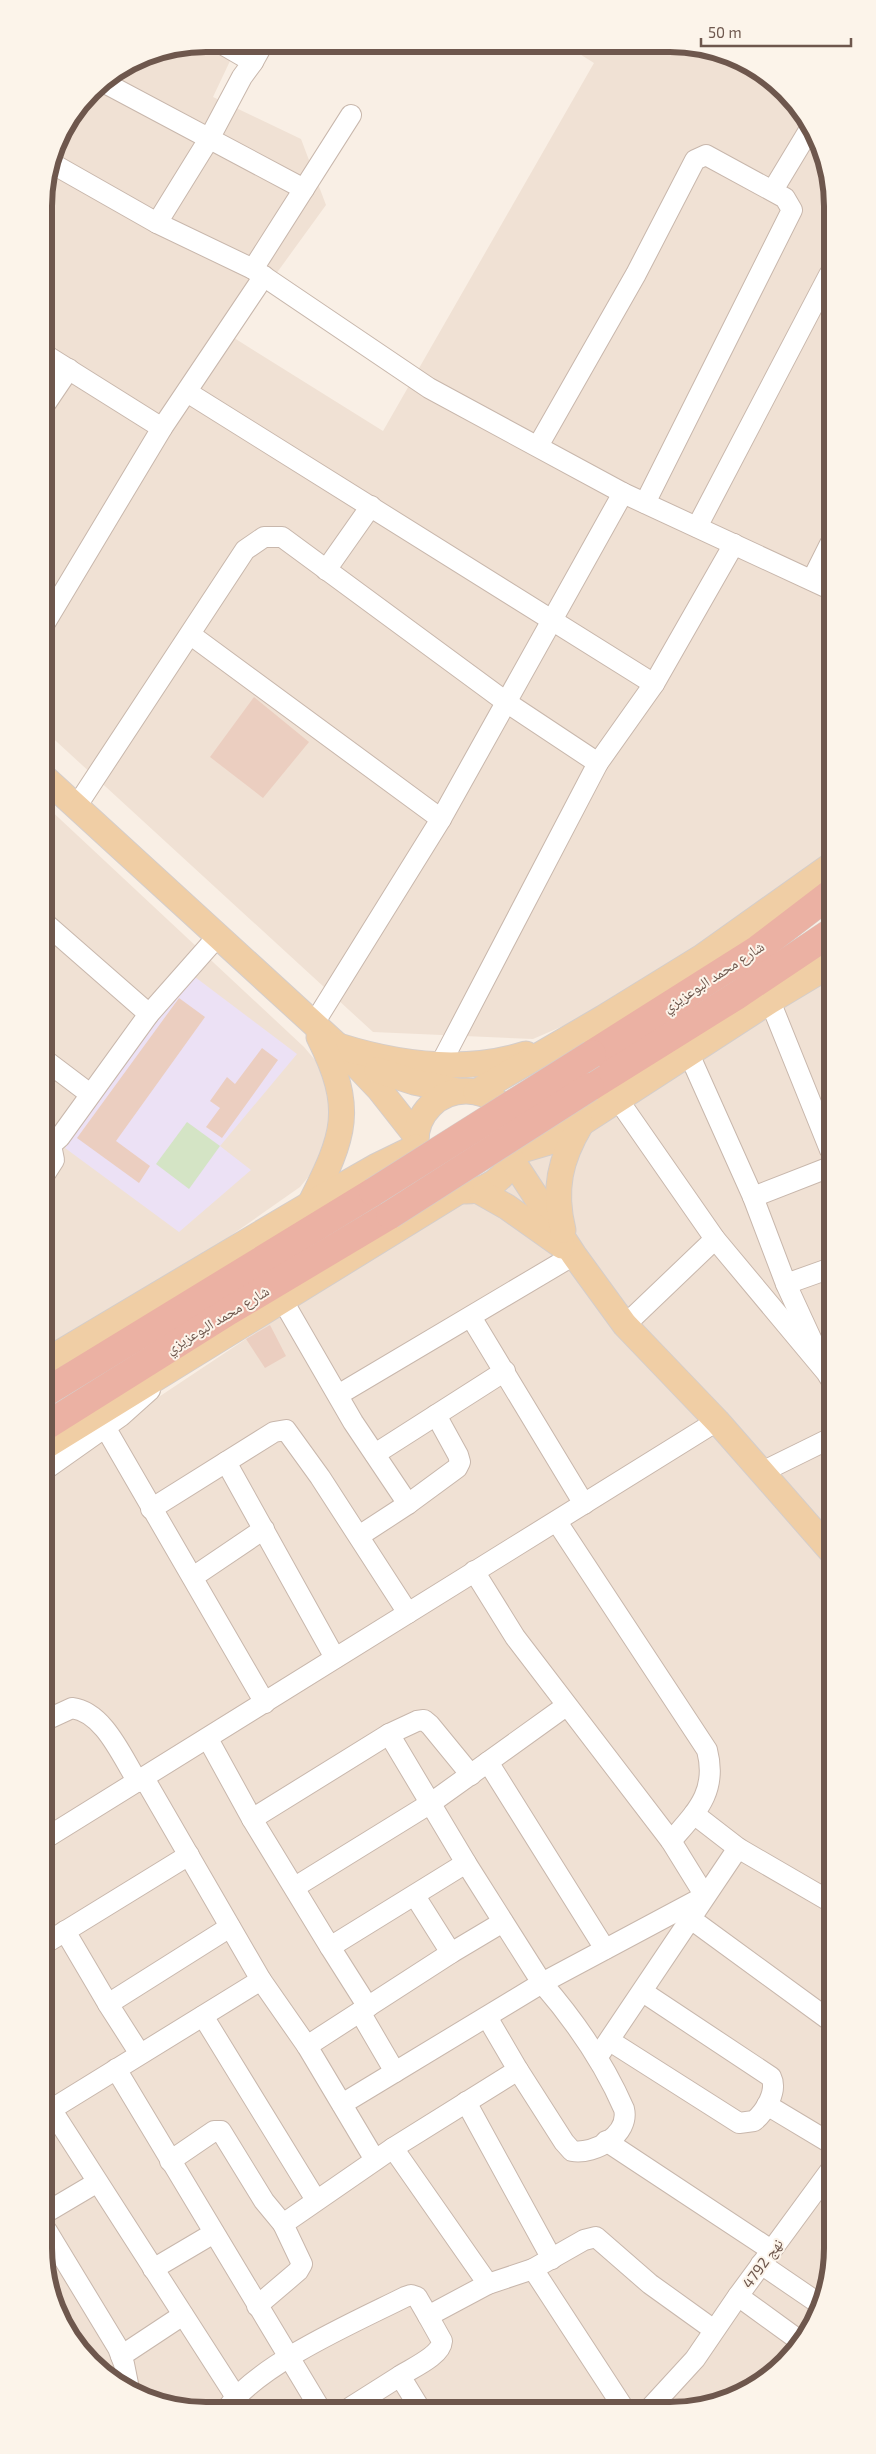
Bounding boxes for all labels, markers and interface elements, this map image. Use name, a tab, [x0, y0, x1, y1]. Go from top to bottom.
scale bar	[701, 15, 851, 47]
text: 50 m	[708, 23, 742, 41]
street label: شارع محمد البوعزيزي	[659, 936, 769, 1019]
street label: شارع محمد البوعزيزي	[162, 1281, 274, 1360]
street label: نهج 4792	[738, 2235, 788, 2293]

